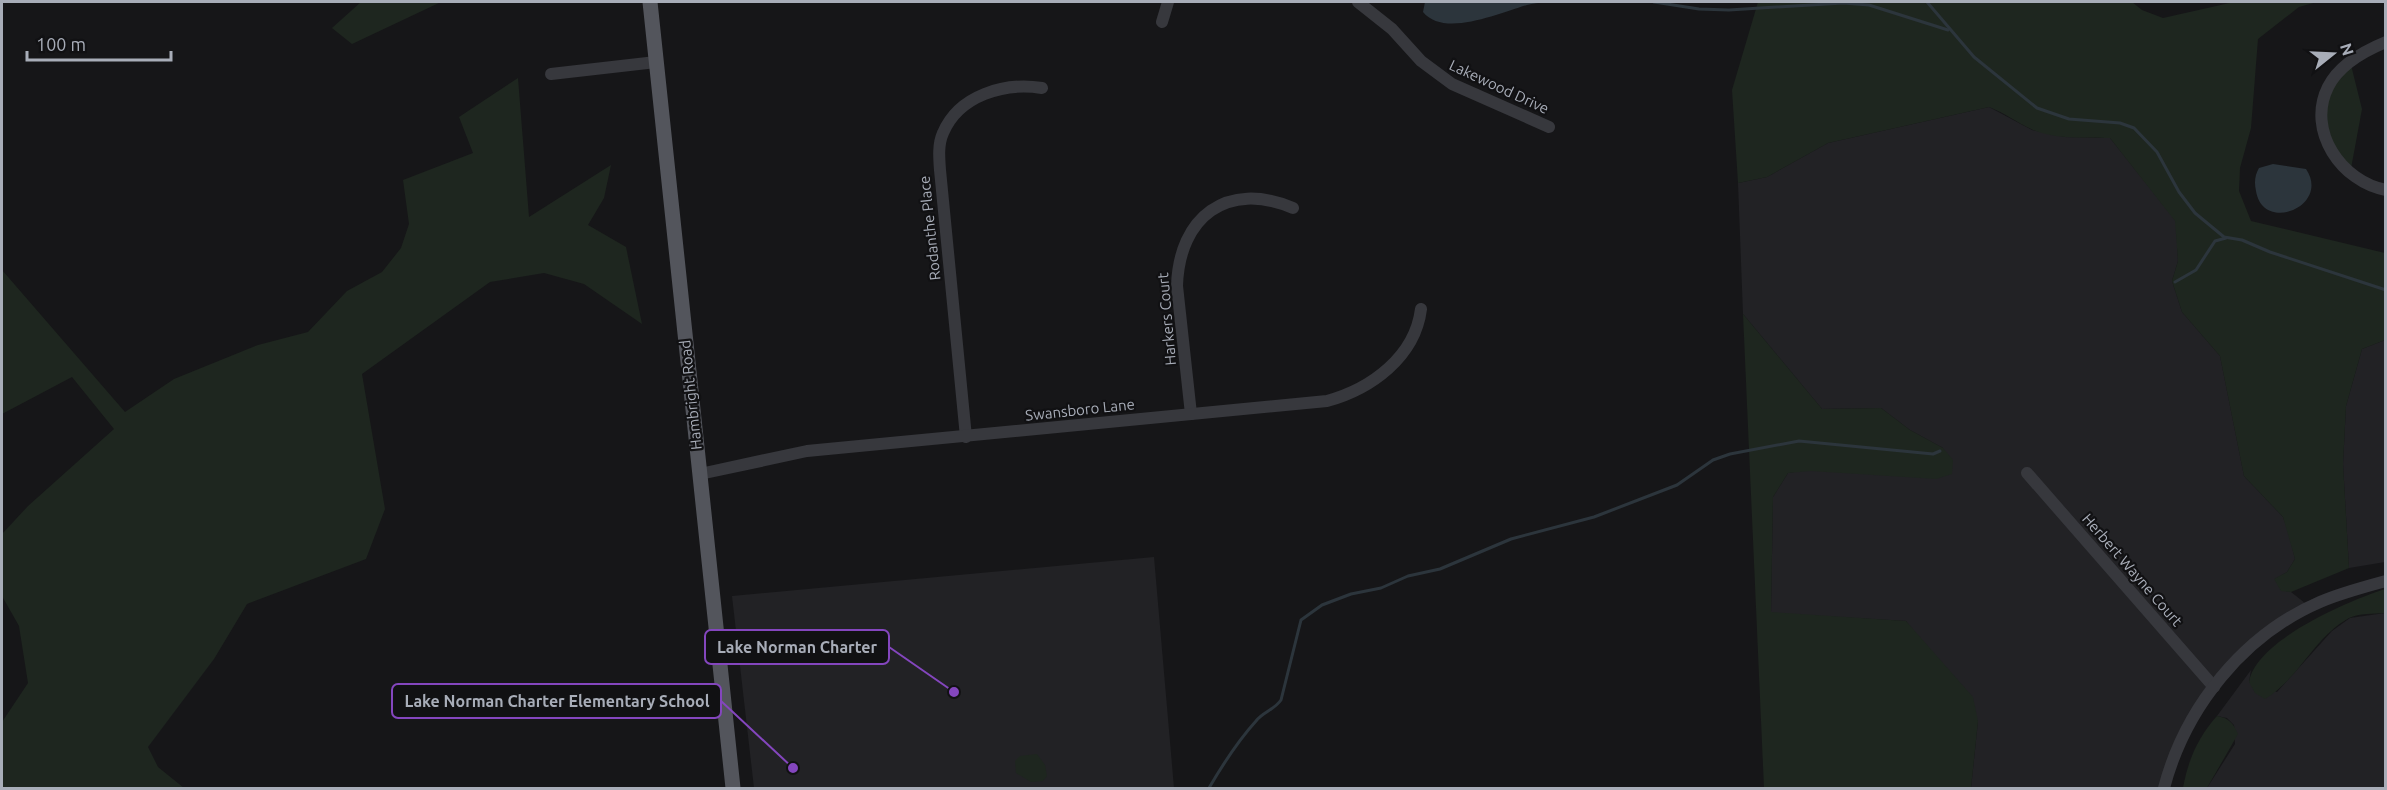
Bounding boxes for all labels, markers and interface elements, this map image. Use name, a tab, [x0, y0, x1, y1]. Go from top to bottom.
scale bar	[27, 24, 171, 62]
north arrow	[2303, 24, 2363, 84]
text: 100 m	[36, 34, 86, 54]
text: N	[2337, 41, 2358, 58]
street label: Lakewood Drive	[1447, 56, 1552, 117]
street label: Rodanthe Place	[916, 175, 943, 281]
street label: Harkers Court	[1154, 272, 1179, 366]
street label: Hambright Road	[676, 339, 705, 451]
street label: Swansboro Lane	[1024, 395, 1135, 424]
street label: Herbert Wayne Court	[2079, 510, 2186, 629]
callout: Lake Norman Charter	[705, 630, 889, 664]
text: Lake Norman Charter	[717, 638, 878, 656]
callout: Lake Norman Charter Elementary School	[392, 684, 721, 718]
text: Lake Norman Charter Elementary School	[404, 692, 710, 710]

